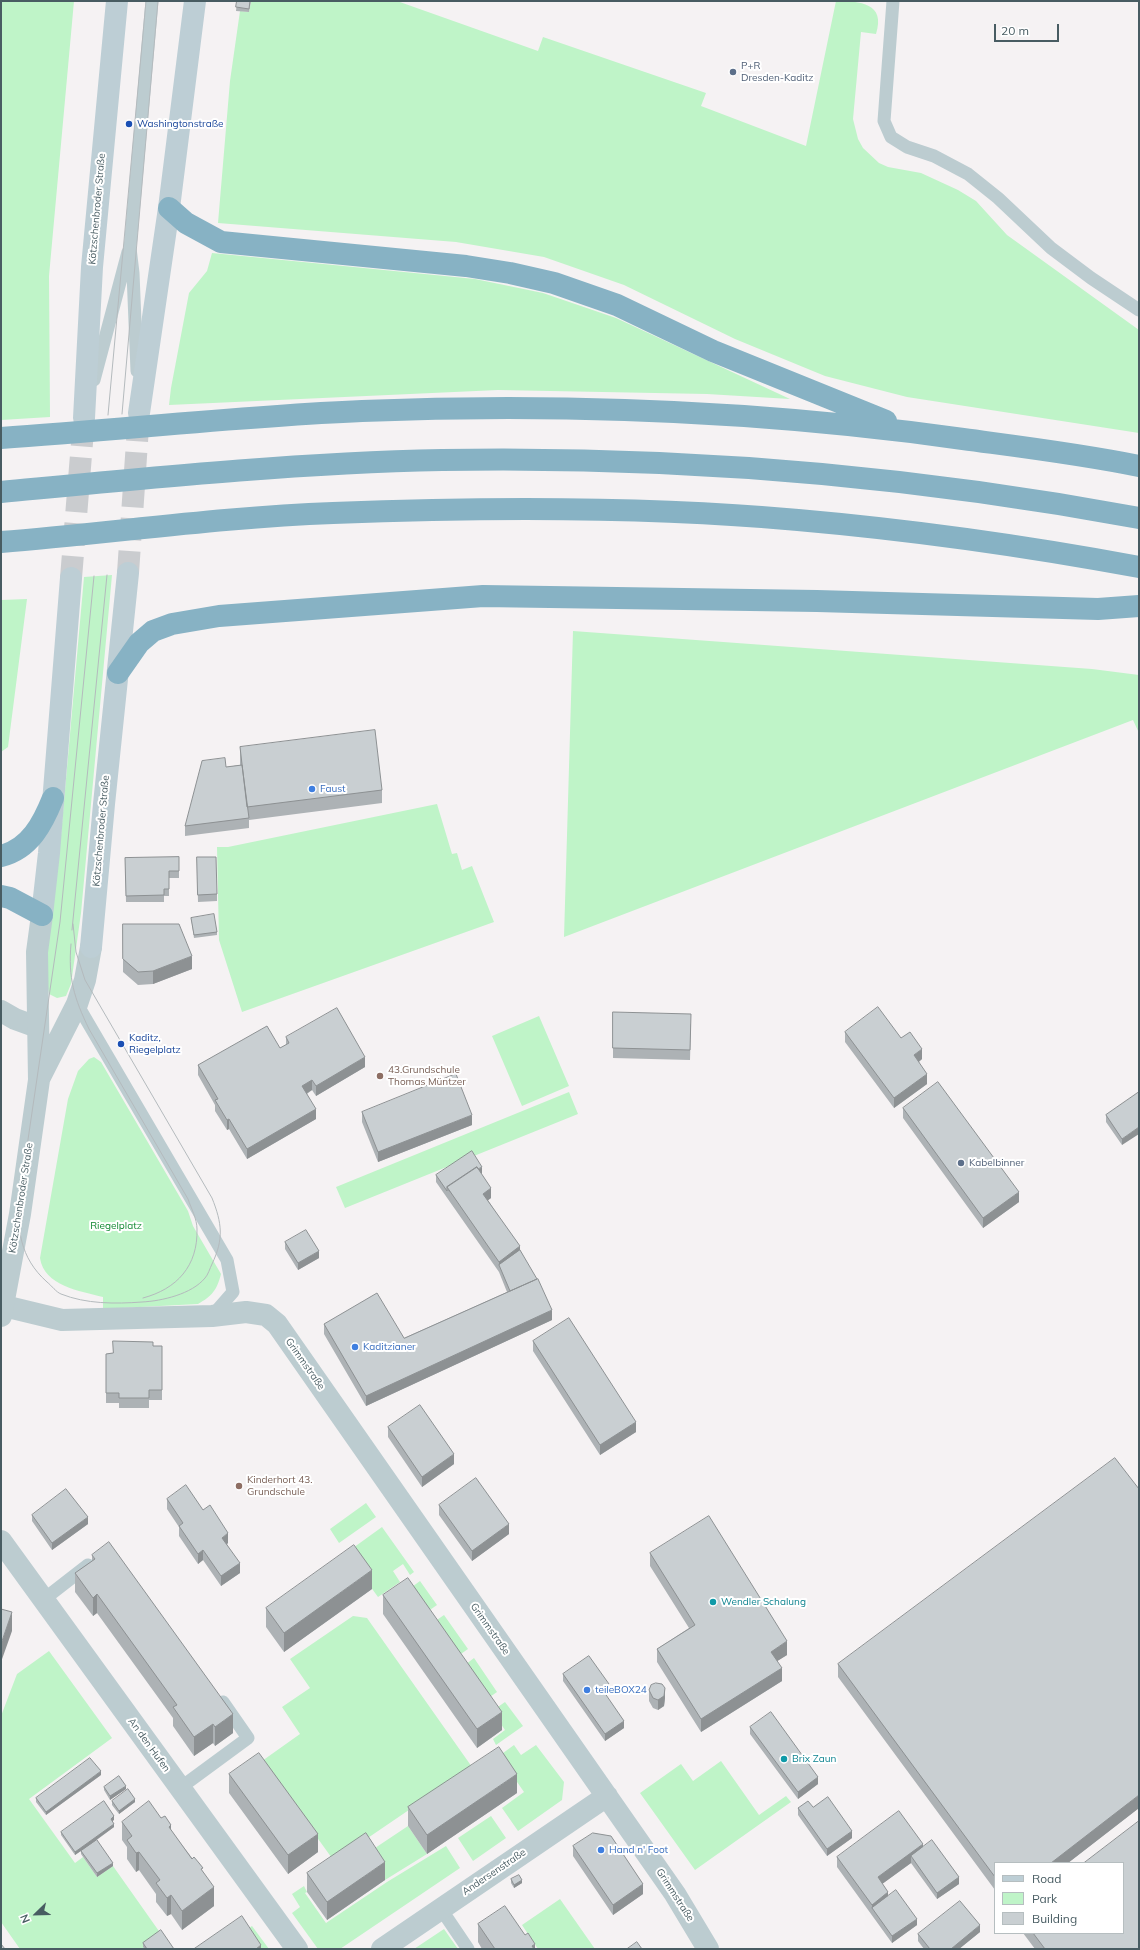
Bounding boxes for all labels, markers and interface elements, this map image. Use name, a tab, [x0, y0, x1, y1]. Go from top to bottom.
scale bar	[996, 16, 1061, 42]
text: 20 m	[1001, 23, 1029, 38]
place label: P+R Dresden-Kaditz	[741, 60, 813, 84]
marker: P+R Dresden-Kaditz	[728, 67, 738, 77]
place label: Washingtonstraße	[137, 118, 223, 130]
marker: Washingtonstraße	[124, 119, 134, 129]
street label: Kötzschenbroder Straße	[86, 153, 108, 265]
street label: Kötzschenbroder Straße	[90, 775, 112, 887]
place label: Faust	[320, 783, 346, 795]
marker: Faust	[307, 784, 317, 794]
place label: Kaditz, Riegelplatz	[129, 1032, 181, 1056]
marker: Kaditz, Riegelplatz	[116, 1039, 126, 1049]
place label: 43.Grundschule Thomas Müntzer	[388, 1064, 466, 1088]
marker: 43.Grundschule Thomas Müntzer	[375, 1071, 385, 1081]
street label: Kötzschenbroder Straße	[6, 1142, 36, 1254]
place label: Kabelbinner	[969, 1157, 1024, 1169]
marker: Kabelbinner	[956, 1158, 966, 1168]
park label: Riegelplatz	[90, 1220, 142, 1232]
street label: Grimmstraße	[283, 1336, 327, 1392]
place label: Kaditzianer	[363, 1341, 416, 1353]
marker: Kaditzianer	[350, 1342, 360, 1352]
place label: Kinderhort 43. Grundschule	[247, 1474, 313, 1498]
marker: Kinderhort 43. Grundschule	[234, 1481, 244, 1491]
place label: Wendler Schalung	[721, 1596, 806, 1608]
marker: Wendler Schalung	[708, 1597, 718, 1607]
street label: Grimmstraße	[468, 1601, 512, 1657]
place label: teileBOX24	[595, 1684, 647, 1696]
marker: teileBOX24	[582, 1685, 592, 1695]
street label: An den Hufen	[125, 1716, 173, 1774]
place label: Brix Zaun	[792, 1753, 836, 1765]
marker: Brix Zaun	[779, 1754, 789, 1764]
place label: Hand n' Foot	[609, 1844, 668, 1856]
marker: Hand n' Foot	[596, 1845, 606, 1855]
street label: Andersenstraße	[460, 1846, 528, 1898]
legend	[994, 1862, 1124, 1934]
street label: Grimmstraße	[653, 1866, 697, 1924]
text: Road	[1032, 1871, 1061, 1886]
text: Park	[1032, 1891, 1057, 1906]
north arrow	[16, 1894, 56, 1934]
text: Building	[1032, 1911, 1077, 1926]
text: N	[17, 1912, 33, 1925]

